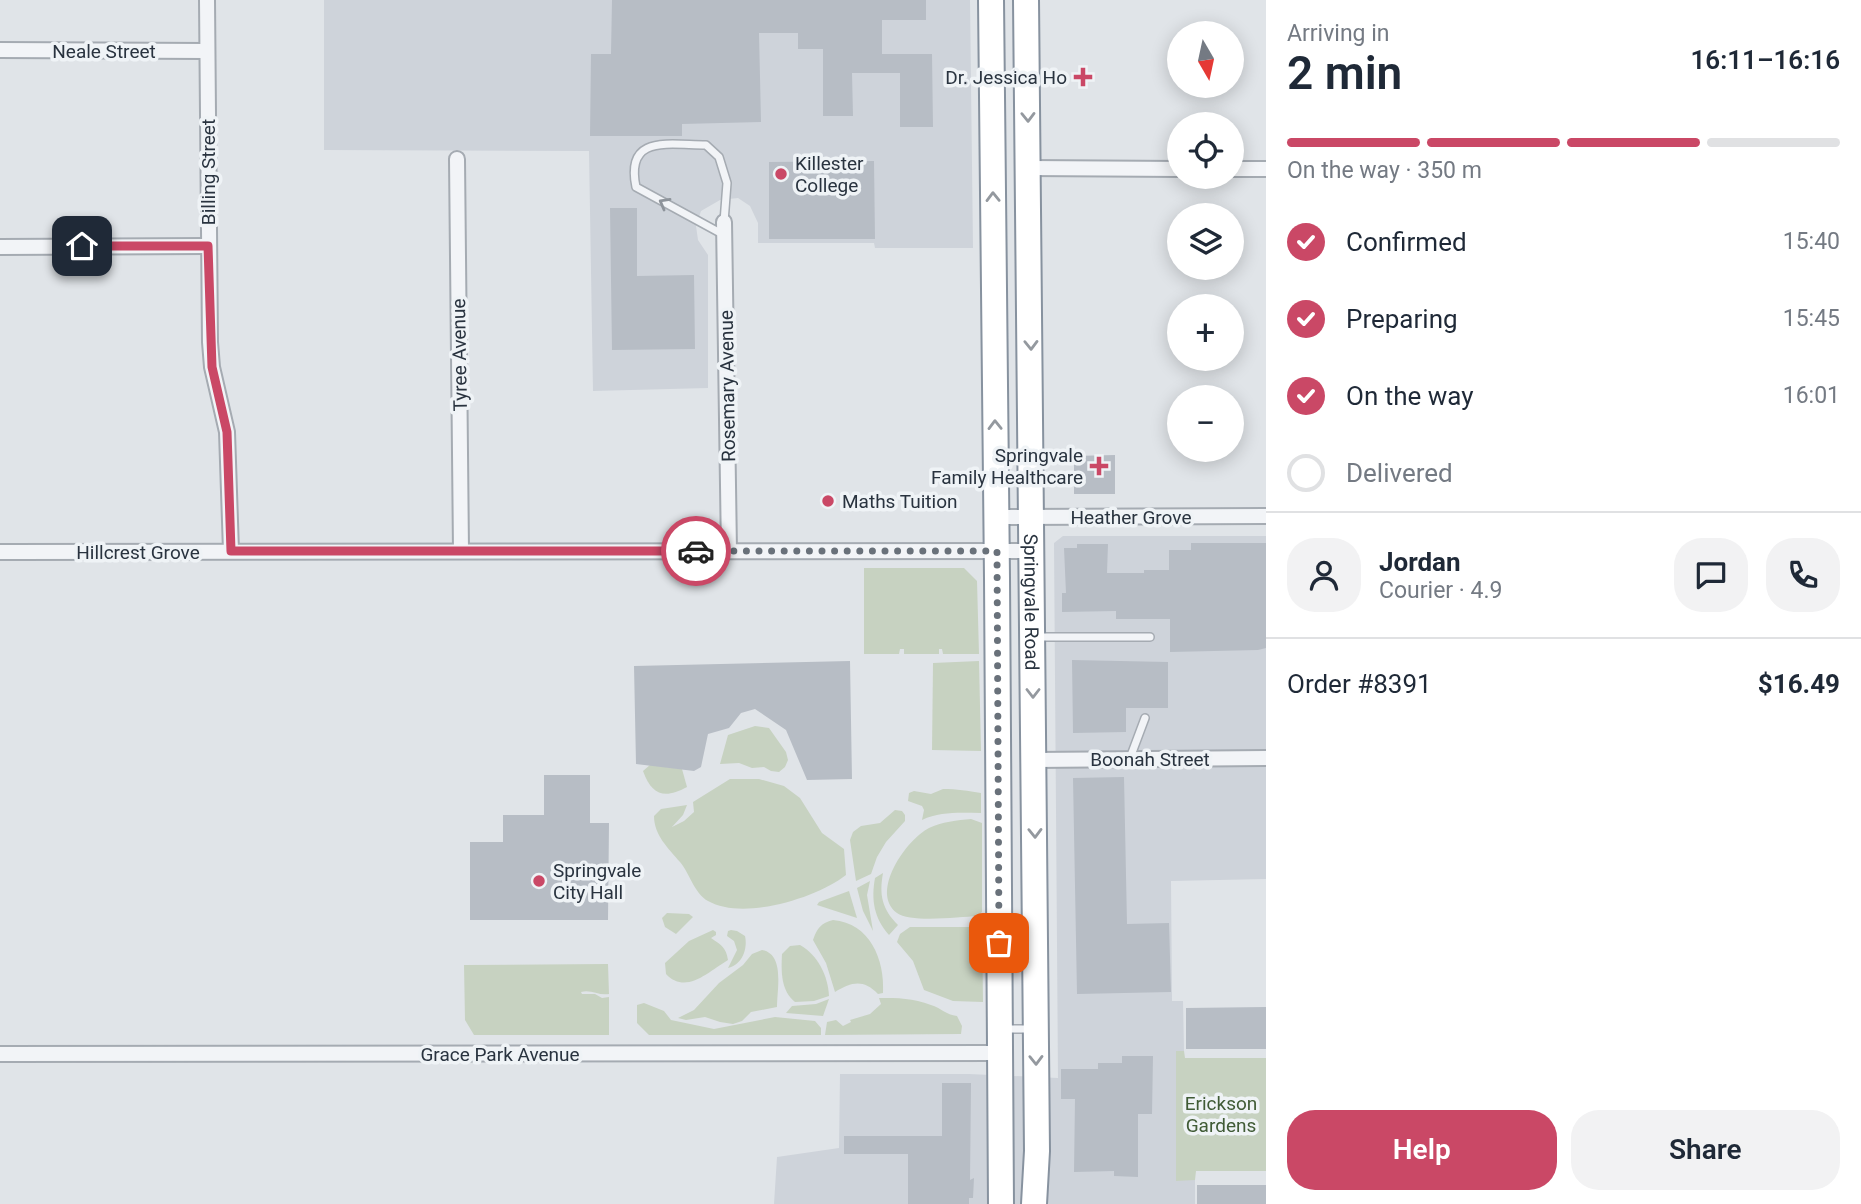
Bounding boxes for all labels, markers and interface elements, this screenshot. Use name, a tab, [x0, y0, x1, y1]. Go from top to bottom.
text: Arriving in	[1287, 20, 1390, 47]
north arrow	[1167, 21, 1244, 98]
map controls	[1167, 21, 1244, 462]
street label: Neale Street	[52, 40, 156, 63]
text: 16:11–16:16	[1690, 45, 1840, 75]
text: 2 min	[1287, 46, 1402, 100]
place label: Dr. Jessica Ho	[945, 66, 1067, 89]
marker: Dr. Jessica Ho	[1073, 67, 1093, 87]
one-way arrow	[1020, 112, 1036, 123]
button: locate	[1167, 112, 1244, 189]
street label: Billing Street	[197, 119, 220, 225]
place label: Killester College	[795, 152, 864, 197]
text: On the way · 350 m	[1287, 157, 1482, 184]
marker: Killester College	[773, 166, 789, 182]
one-way arrow	[985, 191, 1001, 202]
one-way arrow	[659, 198, 672, 211]
button: layers	[1167, 203, 1244, 280]
pin	[52, 216, 112, 276]
icon: check	[1287, 223, 1325, 261]
icon: home	[63, 227, 101, 265]
text: Confirmed	[1346, 227, 1467, 257]
text: 15:40	[1783, 228, 1840, 255]
button: +	[1167, 294, 1244, 371]
street label: Tyree Avenue	[447, 298, 472, 412]
icon: check	[1287, 300, 1325, 338]
text: Preparing	[1346, 304, 1458, 334]
text: 15:45	[1783, 305, 1840, 332]
street label: Rosemary Avenue	[715, 310, 740, 462]
one-way arrow	[1023, 340, 1039, 351]
icon: check	[1287, 377, 1325, 415]
text: On the way	[1346, 381, 1474, 411]
text: 16:01	[1783, 382, 1840, 409]
button: −	[1167, 385, 1244, 462]
one-way arrow	[987, 419, 1003, 429]
place label: Springvale Family Healthcare	[931, 444, 1083, 489]
marker: Springvale Family Healthcare	[1089, 456, 1109, 476]
text: Delivered	[1346, 458, 1453, 488]
place label: Maths Tuition	[842, 490, 957, 513]
marker: Maths Tuition	[820, 493, 836, 509]
street label: Heather Grove	[1071, 506, 1191, 529]
courier	[661, 516, 731, 586]
icon: car	[677, 532, 715, 570]
street label: Springvale Road	[1019, 534, 1043, 670]
button: person	[1287, 538, 1361, 612]
button: chat	[1674, 538, 1748, 612]
button: phone	[1766, 538, 1840, 612]
street label: Hillcrest Grove	[76, 541, 200, 564]
text: Jordan	[1379, 547, 1461, 577]
text: Courier · 4.9	[1379, 577, 1502, 604]
text: Order #8391	[1287, 669, 1432, 699]
text: $16.49	[1758, 669, 1840, 699]
one-way arrow	[1025, 688, 1041, 698]
street label: Boonah Street	[1090, 748, 1210, 771]
one-way arrow	[1027, 828, 1043, 838]
place label: Springvale City Hall	[553, 859, 641, 904]
marker: Springvale City Hall	[531, 873, 547, 889]
pin	[969, 913, 1029, 973]
icon: bag	[980, 924, 1018, 962]
street label: Grace Park Avenue	[420, 1043, 580, 1066]
one-way arrow	[1029, 1054, 1044, 1065]
park label: Erickson Gardens	[1185, 1092, 1257, 1137]
button: Help	[1287, 1110, 1557, 1190]
button: Share	[1571, 1110, 1840, 1190]

